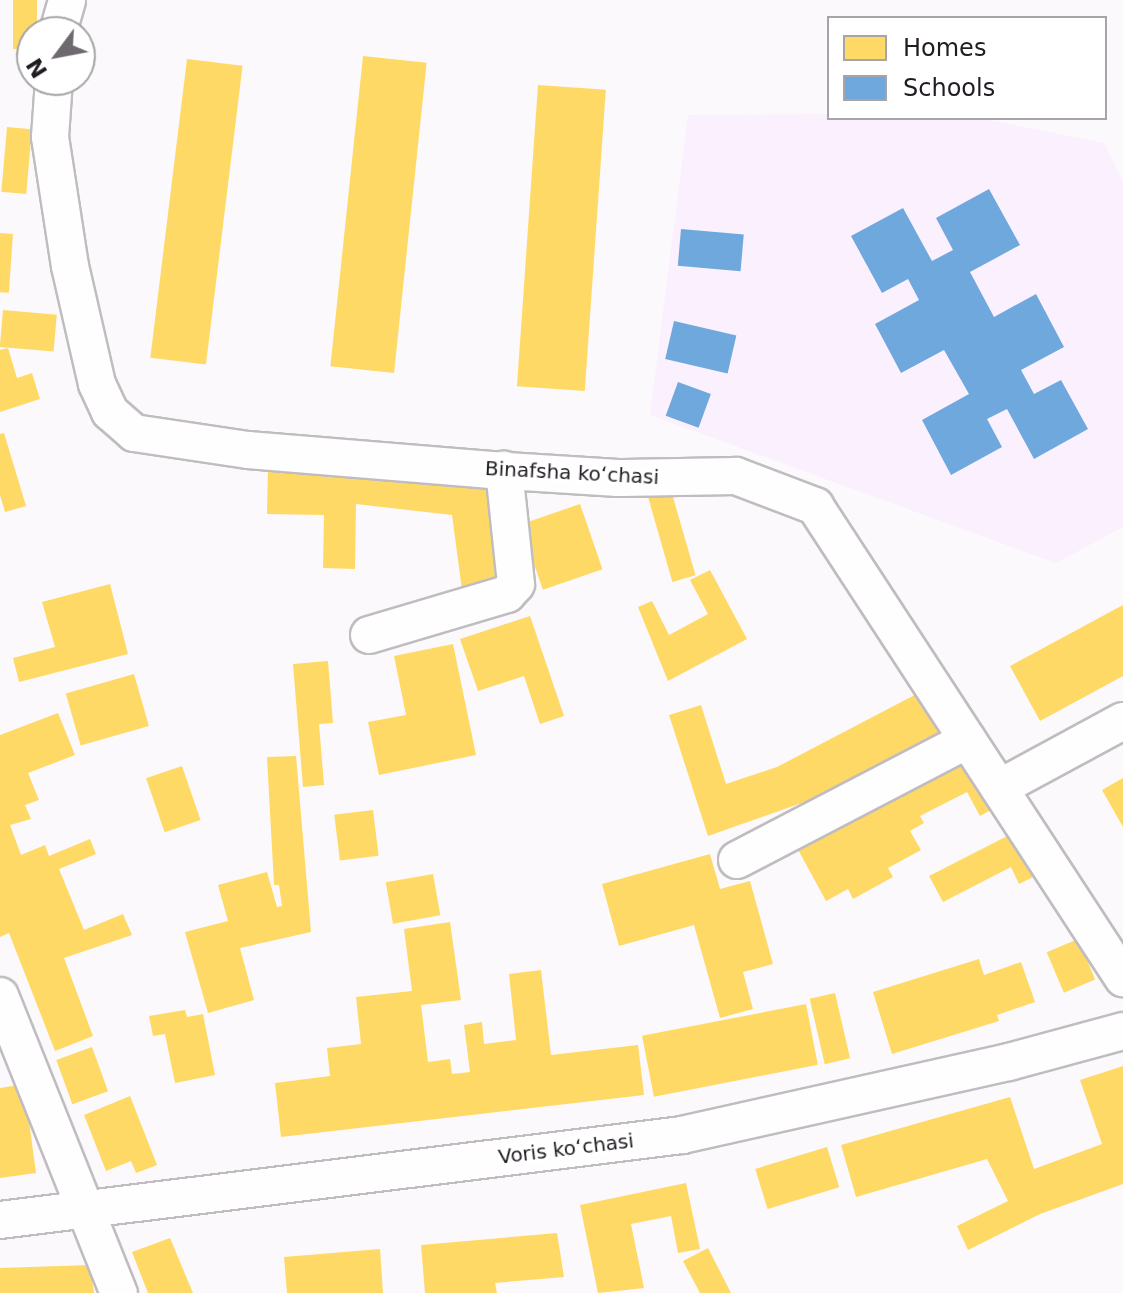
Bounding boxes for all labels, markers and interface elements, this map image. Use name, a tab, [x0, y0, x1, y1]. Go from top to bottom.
north arrow	[16, 16, 96, 96]
legend	[827, 16, 1107, 120]
text: Homes	[903, 34, 986, 62]
text: N	[21, 53, 52, 82]
text: Schools	[903, 74, 995, 102]
street label: Binafsha koʻchasi	[484, 456, 660, 490]
street label: Voris koʻchasi	[497, 1129, 635, 1169]

